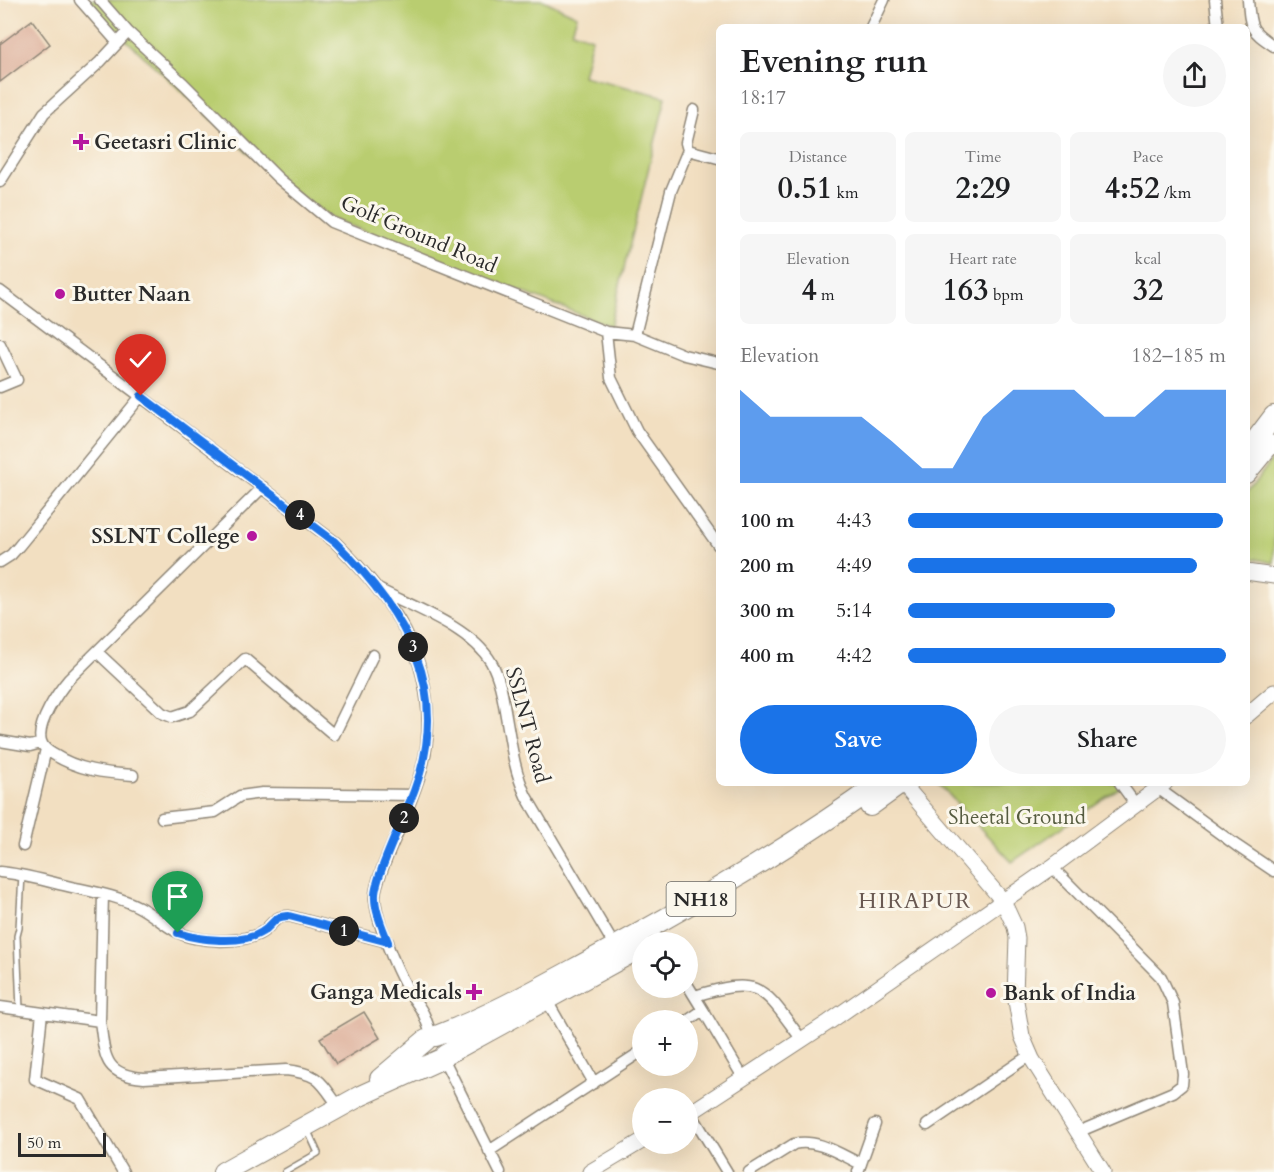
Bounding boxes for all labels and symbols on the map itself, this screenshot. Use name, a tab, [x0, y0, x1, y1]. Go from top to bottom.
place label: Geetasri Clinic	[94, 128, 237, 157]
marker: Geetasri Clinic	[72, 133, 90, 151]
street label: Golf Ground Road	[336, 188, 502, 281]
place label: Butter Naan	[72, 280, 191, 309]
marker: Butter Naan	[53, 287, 67, 301]
pin	[115, 334, 166, 396]
pin: 4	[285, 500, 315, 530]
place label: SSLNT College	[92, 522, 240, 551]
marker: SSLNT College	[245, 529, 259, 543]
pin: 3	[398, 632, 428, 662]
street label: SSLNT Road	[498, 664, 557, 786]
pin: 2	[389, 803, 419, 833]
park label: Sheetal Ground	[948, 803, 1086, 832]
pin	[152, 871, 203, 933]
road number: NH18	[666, 882, 736, 916]
district label: HIRAPUR	[858, 886, 972, 916]
pin: 1	[329, 916, 359, 946]
place label: Ganga Medicals	[310, 978, 462, 1007]
place label: Bank of India	[1003, 979, 1137, 1008]
marker: Ganga Medicals	[467, 985, 481, 999]
marker: Bank of India	[984, 986, 998, 1000]
scale bar	[18, 1130, 106, 1158]

